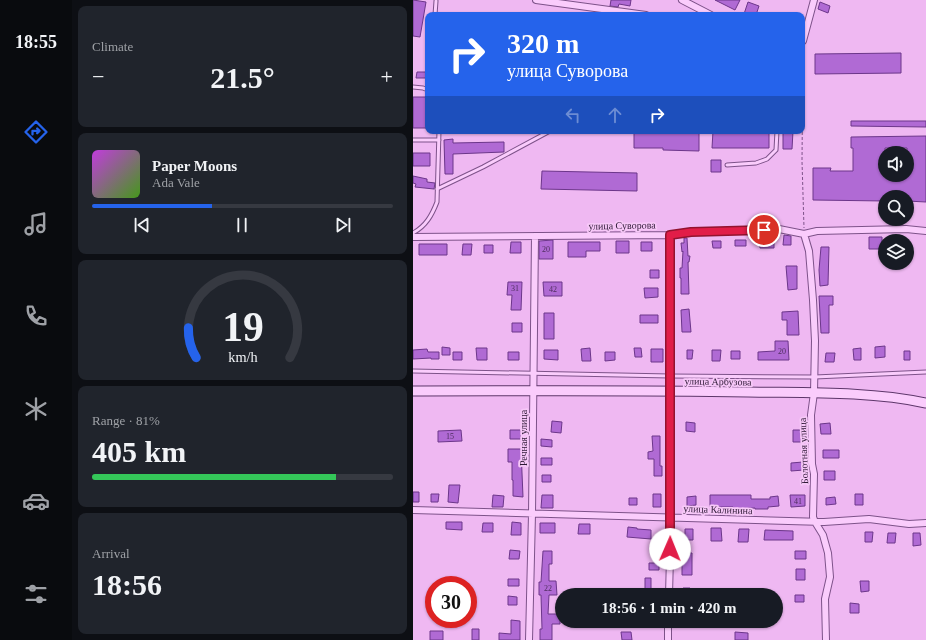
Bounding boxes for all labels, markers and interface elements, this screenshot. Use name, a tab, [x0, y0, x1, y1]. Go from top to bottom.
icon: right	[441, 28, 493, 80]
text: 320 m	[507, 28, 579, 59]
text: 18:55	[15, 32, 57, 52]
text: Climate	[92, 39, 133, 54]
text: 21.5°	[210, 61, 275, 94]
text: улица Суворова	[507, 61, 628, 81]
text: −	[92, 64, 104, 89]
text: +	[381, 64, 393, 89]
icon: left	[562, 104, 584, 126]
icon: ahead	[604, 104, 626, 126]
icon: right	[646, 104, 668, 126]
icon: directions	[22, 118, 50, 146]
map controls	[878, 146, 914, 270]
button: sound	[878, 146, 914, 182]
text: Paper Moons	[152, 158, 237, 174]
text: Ada Vale	[152, 175, 200, 190]
button: search	[878, 190, 914, 226]
icon: music	[22, 210, 50, 238]
pin	[747, 213, 781, 247]
icon: previous	[131, 214, 153, 236]
icon: pause	[231, 214, 253, 236]
icon: next	[332, 214, 354, 236]
street label: улица Суворова	[588, 219, 656, 232]
icon: arrive	[753, 219, 775, 241]
button: layers	[878, 234, 914, 270]
house number: 20	[542, 245, 550, 254]
house number: 31	[511, 284, 519, 293]
house number: 42	[549, 285, 557, 294]
icon: phone	[22, 302, 50, 330]
text: 19	[222, 304, 263, 350]
house number: 20	[778, 347, 786, 356]
text: km/h	[228, 349, 257, 365]
street label: улица Арбузова	[684, 375, 752, 388]
icon: climate	[22, 395, 50, 423]
street label: Речная улица	[518, 409, 529, 466]
text: Range · 81%	[92, 413, 160, 428]
street label: Болотная улица	[797, 417, 810, 484]
house number: 15	[446, 432, 454, 441]
text: 405 km	[92, 435, 186, 468]
icon: car	[22, 487, 50, 515]
house number: 41	[794, 497, 802, 506]
street label: улица Калинина	[683, 503, 753, 516]
position arrow	[649, 528, 691, 570]
text: Arrival	[92, 546, 130, 561]
text: 18:56	[92, 568, 162, 601]
speed limit sign: 30	[425, 576, 477, 628]
icon: filters	[22, 580, 50, 608]
house number: 22	[544, 584, 552, 593]
text: 18:56 · 1 min · 420 m	[602, 600, 737, 616]

